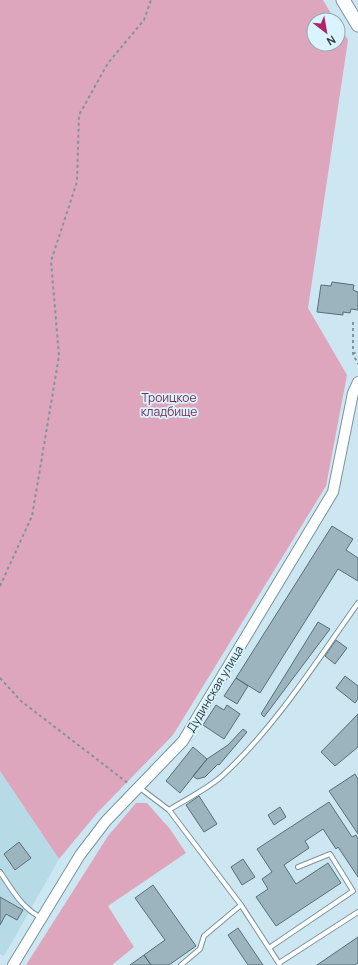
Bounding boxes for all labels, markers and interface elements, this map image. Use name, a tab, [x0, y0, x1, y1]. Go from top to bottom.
north arrow	[306, 12, 346, 52]
text: N	[324, 33, 339, 50]
park label: Троицкое кладбище	[141, 389, 197, 420]
street label: Дудинская улица	[182, 642, 247, 735]

